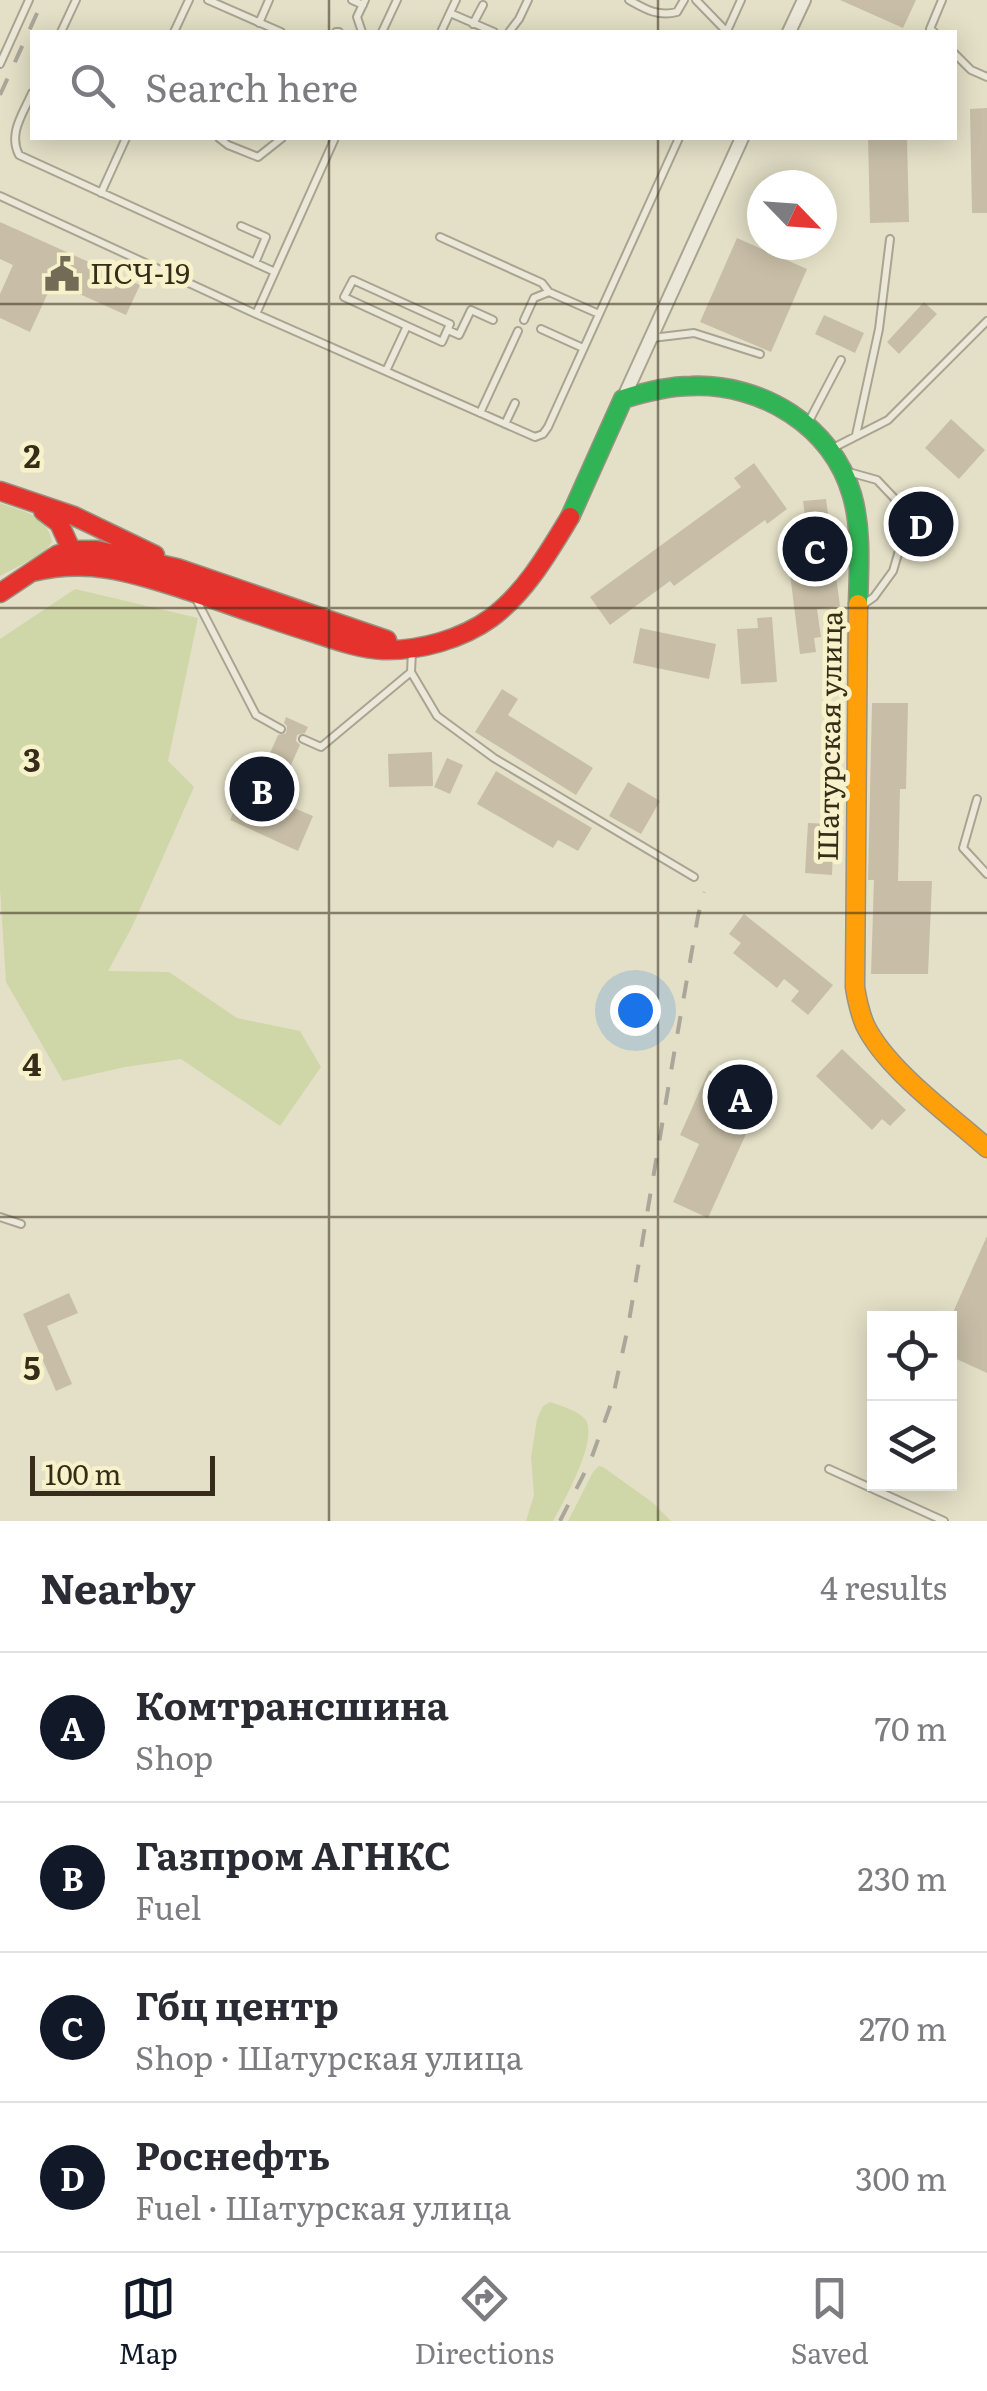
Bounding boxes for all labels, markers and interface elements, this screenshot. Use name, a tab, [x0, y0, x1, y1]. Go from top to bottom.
search box	[30, 30, 957, 140]
text: Search here	[145, 57, 358, 114]
icon: search	[65, 58, 120, 113]
north arrow	[747, 170, 837, 260]
place label: ПСЧ-19	[90, 251, 190, 293]
public building icon: ПСЧ-19	[43, 255, 81, 293]
text: 2	[23, 430, 41, 478]
pin: D	[888, 486, 954, 562]
pin: C	[782, 512, 848, 586]
street label: Шатурская улица	[805, 610, 851, 862]
text: 3	[23, 734, 41, 782]
pin: B	[230, 752, 294, 826]
your location	[610, 985, 661, 1036]
text: 4	[22, 1038, 42, 1086]
pin: A	[708, 1060, 772, 1134]
map controls	[867, 1311, 957, 1491]
button: locate	[867, 1311, 957, 1401]
text: 5	[23, 1342, 41, 1390]
button: layers	[867, 1401, 957, 1491]
scale bar	[30, 1451, 215, 1496]
text: 100 m	[45, 1452, 122, 1494]
text: Nearby	[40, 1555, 196, 1617]
text: 4 results	[820, 1562, 947, 1610]
text: Комтрансшина	[135, 1675, 449, 1732]
text: A	[60, 1703, 85, 1751]
text: 70 m	[875, 1703, 947, 1751]
text: Shop	[135, 1732, 213, 1780]
text: Газпром АГНКС	[135, 1825, 451, 1882]
text: B	[61, 1853, 84, 1901]
text: 230 m	[857, 1853, 947, 1901]
text: Fuel	[135, 1882, 201, 1930]
text: Гбц центр	[135, 1975, 339, 2032]
text: C	[61, 2003, 84, 2051]
text: 270 m	[859, 2003, 947, 2051]
text: Shop · Шатурская улица	[135, 2032, 523, 2080]
text: Роснефть	[135, 2125, 330, 2182]
text: D	[60, 2153, 85, 2201]
text: 300 m	[855, 2153, 947, 2201]
text: Fuel · Шатурская улица	[135, 2182, 511, 2230]
tab: Map	[118, 2271, 178, 2373]
tab: Directions	[414, 2271, 554, 2373]
tab: Saved	[791, 2271, 869, 2373]

